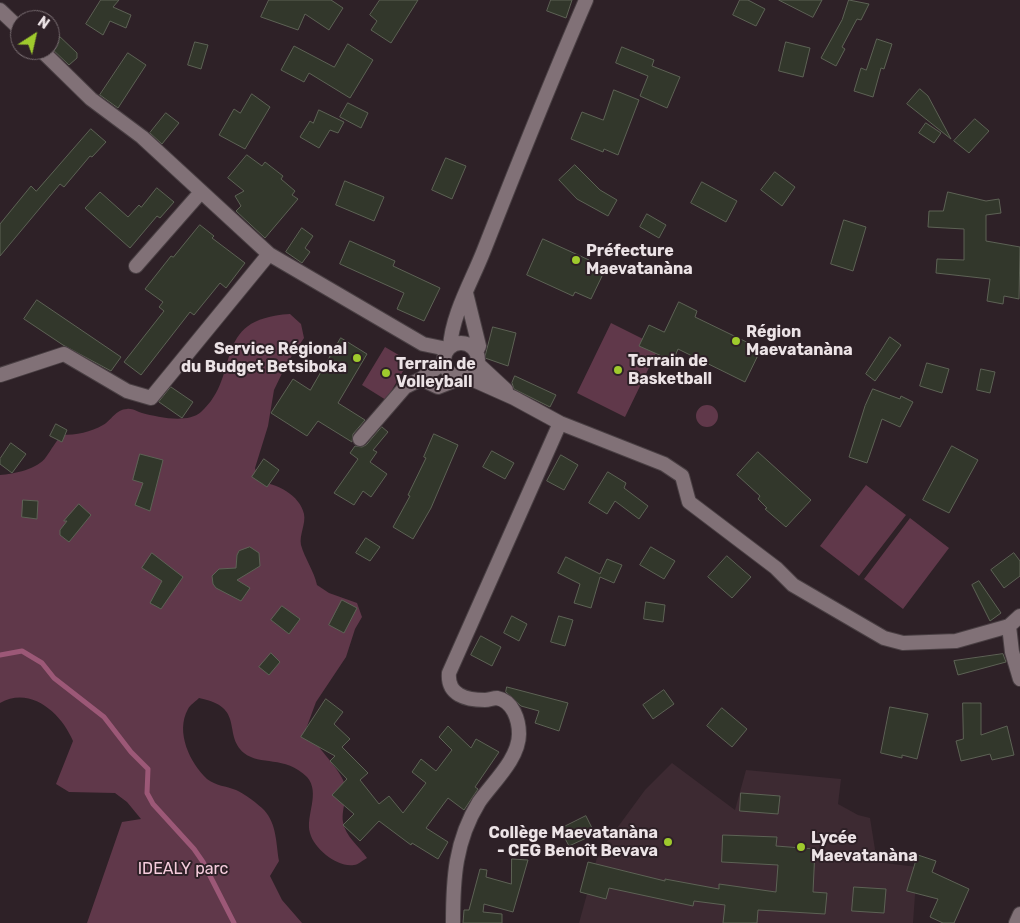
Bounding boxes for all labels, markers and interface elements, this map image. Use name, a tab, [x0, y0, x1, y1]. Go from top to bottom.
north arrow	[10, 10, 60, 60]
text: N	[34, 13, 52, 33]
place label: Préfecture Maevatanàna	[586, 241, 693, 279]
marker: Préfecture Maevatanàna	[570, 254, 582, 266]
place label: Région Maevatanàna	[746, 322, 853, 360]
marker: Région Maevatanàna	[730, 335, 742, 347]
place label: Service Régional du Budget Betsiboka	[181, 339, 347, 377]
place label: Terrain de Basketball	[628, 351, 712, 389]
marker: Service Régional du Budget Betsiboka	[351, 352, 363, 364]
place label: Terrain de Volleyball	[396, 354, 476, 392]
marker: Terrain de Basketball	[612, 364, 624, 376]
marker: Terrain de Volleyball	[380, 367, 392, 379]
place label: Collège Maevatanàna - CEG Benoît Bevava	[489, 823, 658, 861]
place label: Lycée Maevatanàna	[811, 828, 918, 866]
marker: Collège Maevatanàna - CEG Benoît Bevava	[662, 836, 674, 848]
marker: Lycée Maevatanàna	[795, 841, 807, 853]
park label: IDEALY parc	[138, 859, 228, 879]

